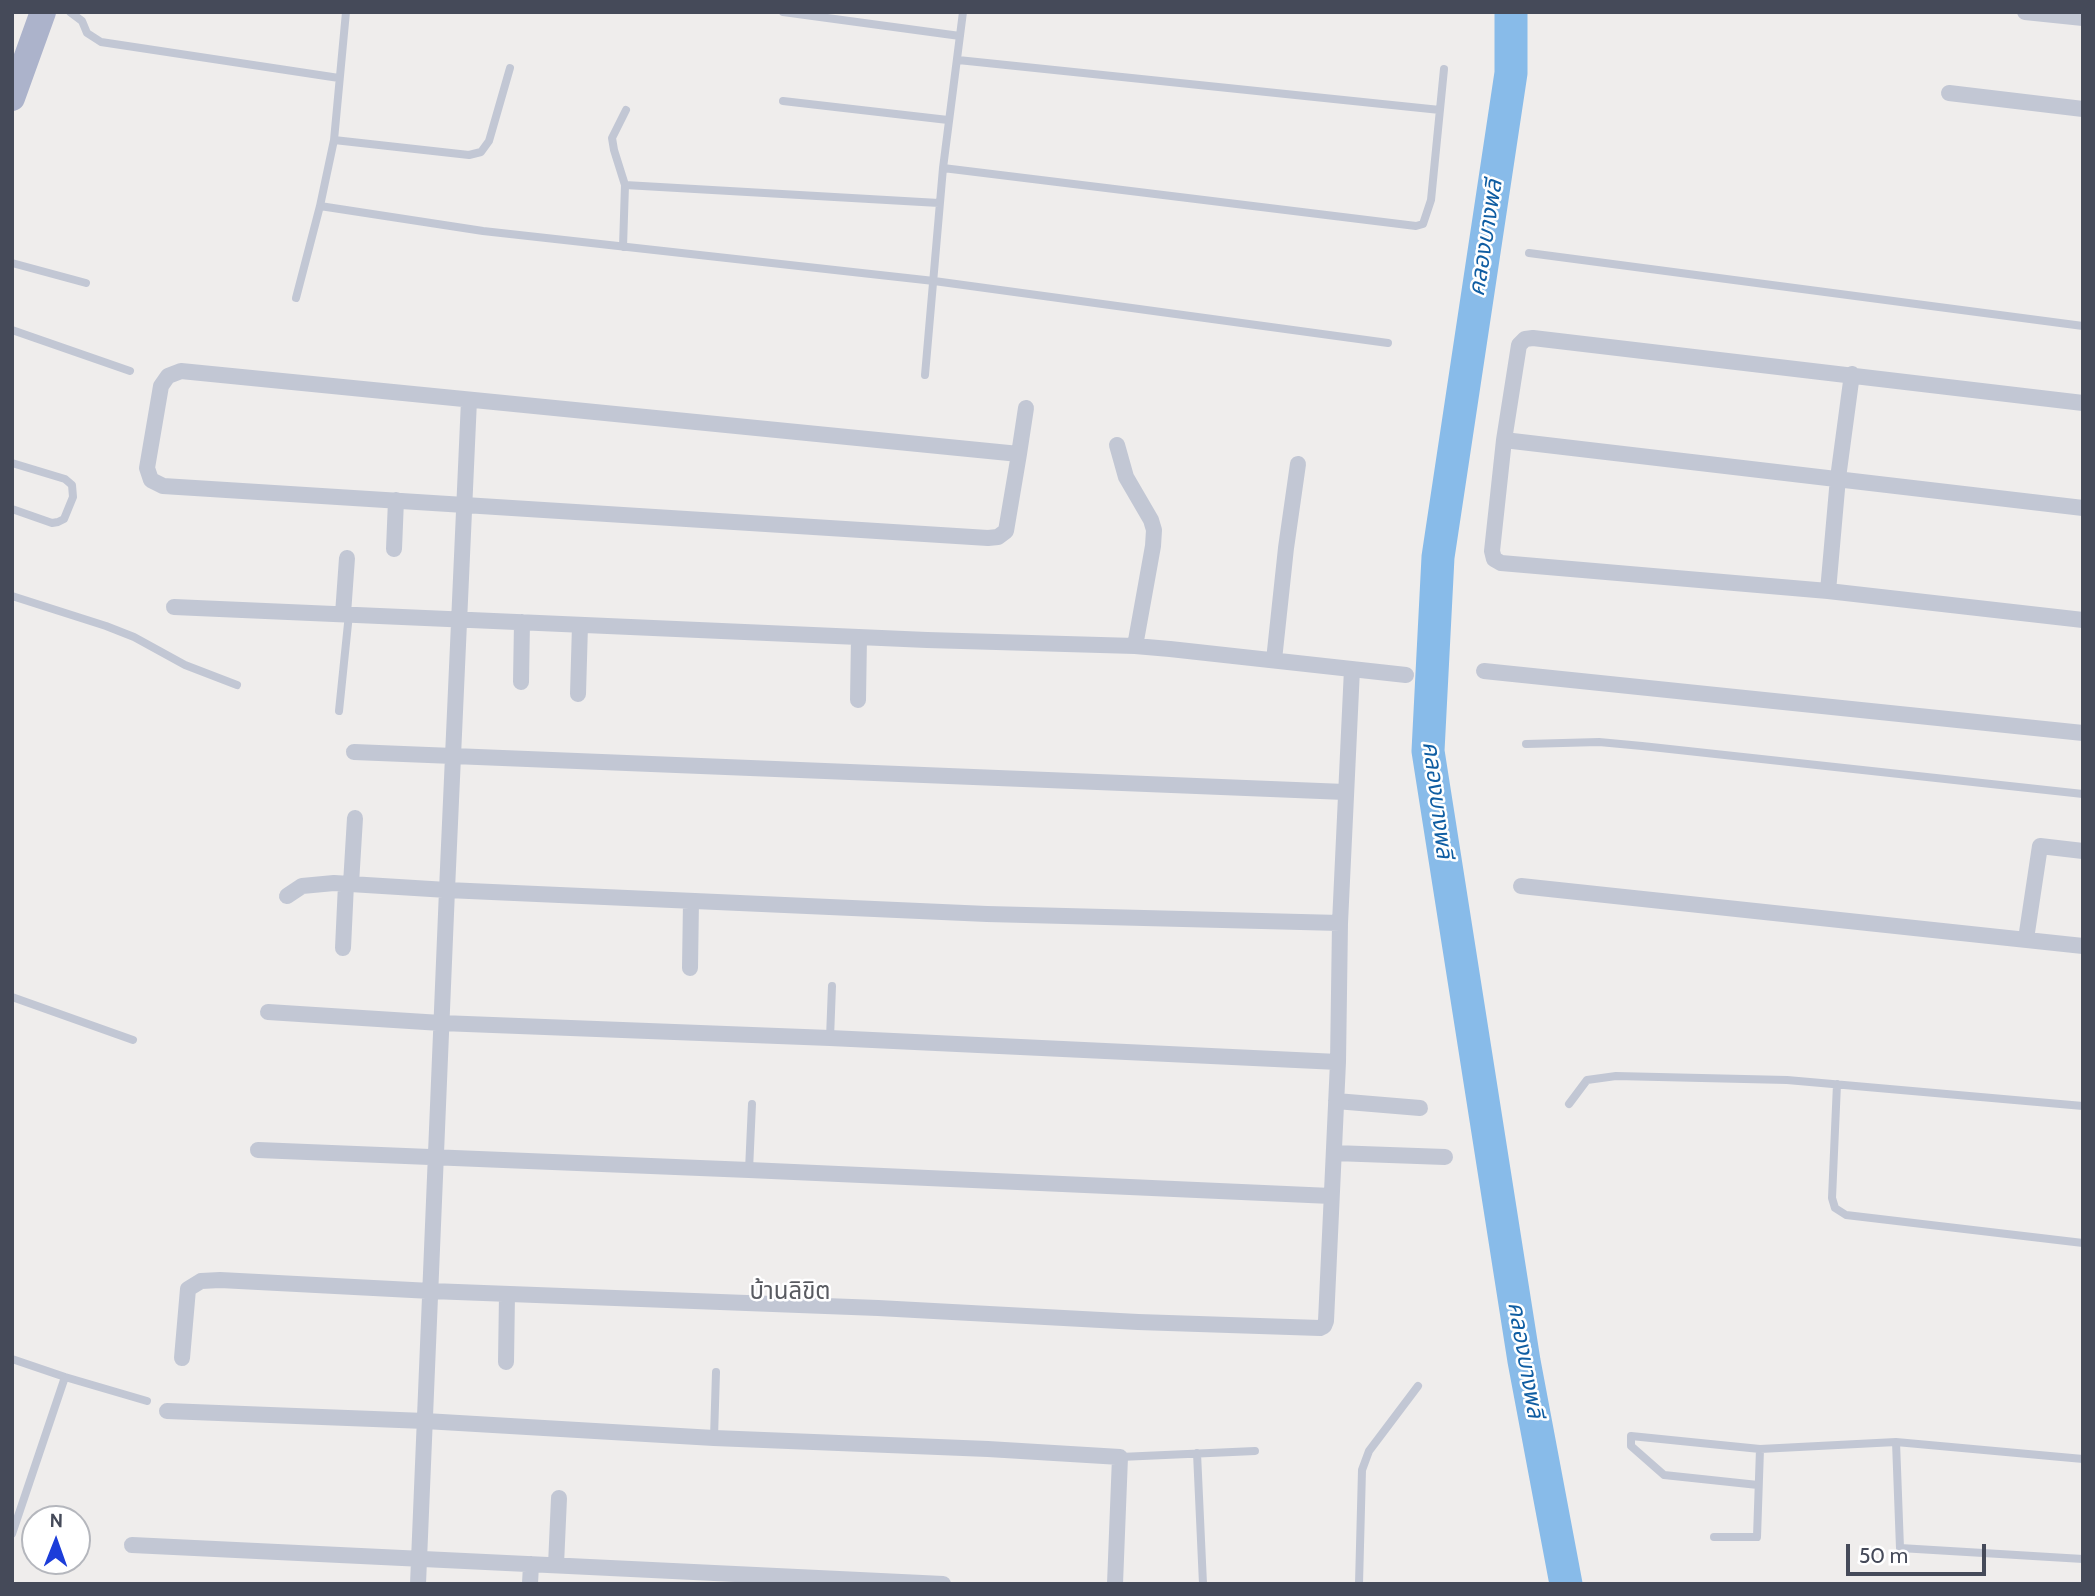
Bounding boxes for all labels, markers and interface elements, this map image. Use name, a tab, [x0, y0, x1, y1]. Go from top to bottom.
water label: คลองบางพลี	[1463, 178, 1509, 298]
water label: คลองบางพลี	[1416, 740, 1458, 860]
district label: บ้านลิขิต	[749, 1278, 831, 1306]
water label: คลองบางพลี	[1501, 1300, 1549, 1420]
north arrow	[21, 1505, 91, 1575]
text: N	[49, 1509, 63, 1532]
scale bar	[1850, 1530, 1990, 1574]
text: 50 m	[1859, 1543, 1908, 1568]

